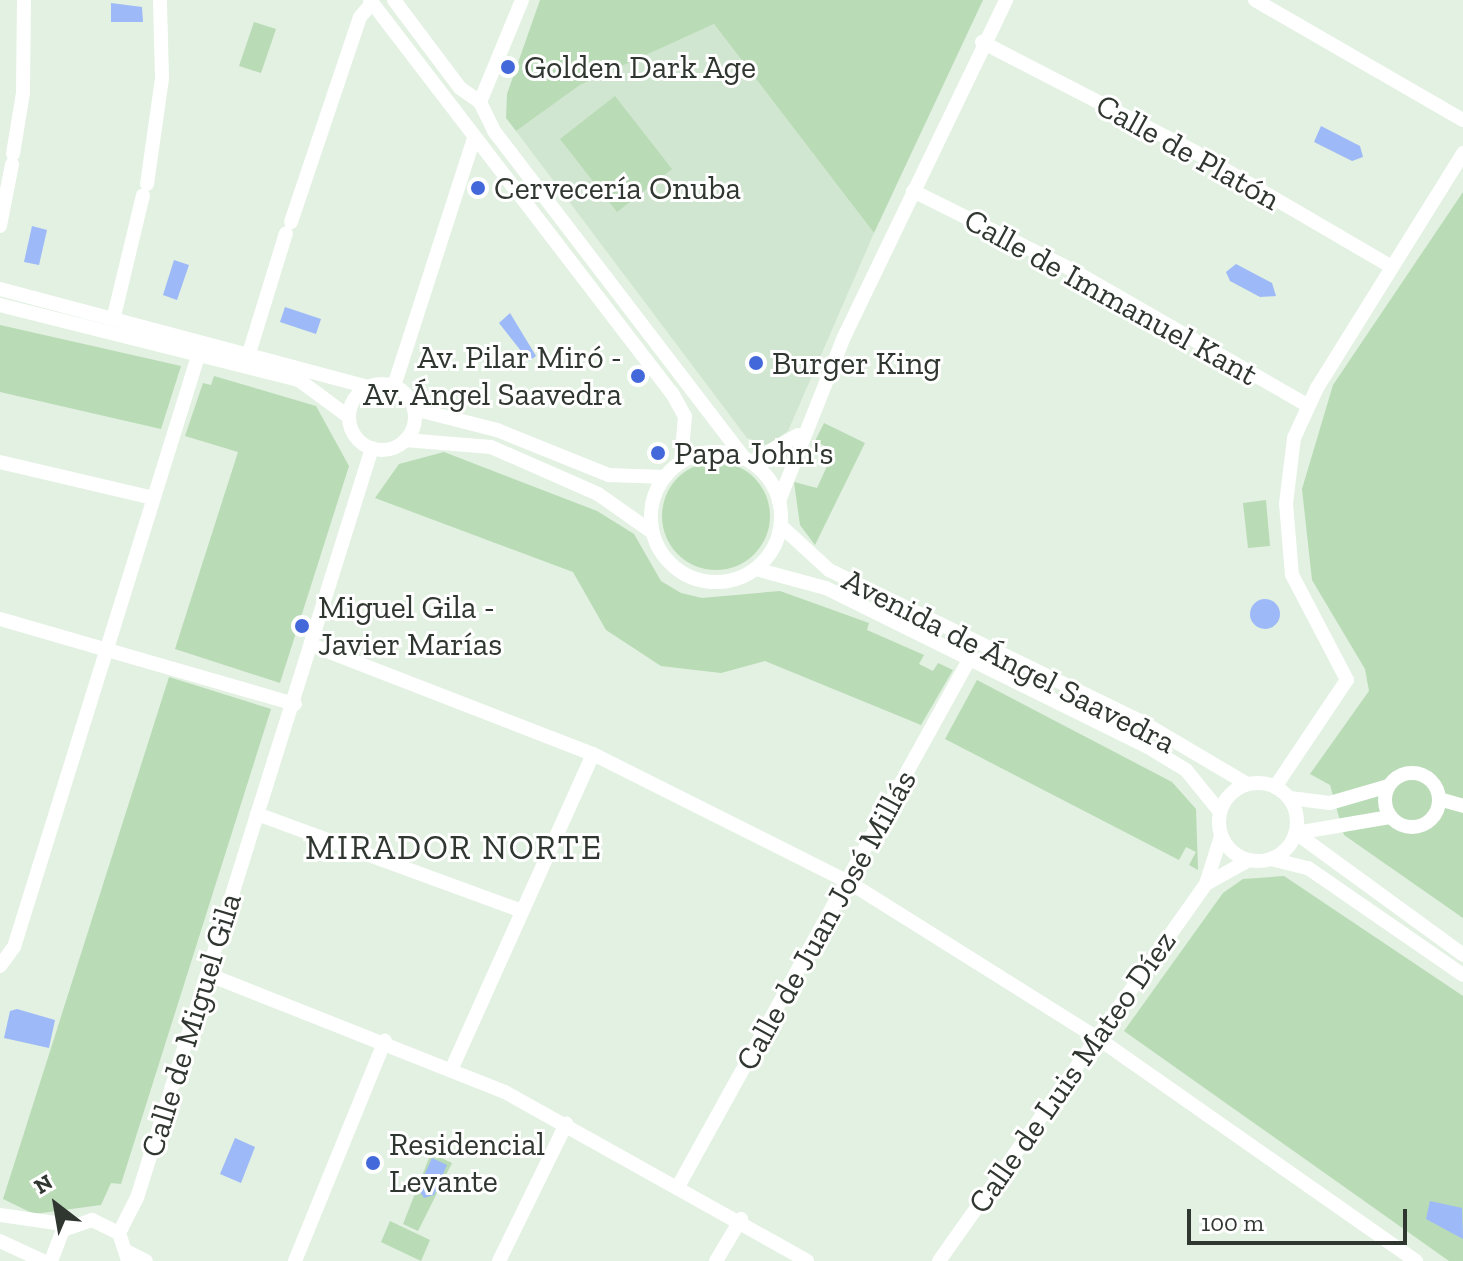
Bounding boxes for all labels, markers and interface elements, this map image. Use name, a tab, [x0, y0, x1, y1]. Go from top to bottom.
place label: Golden Dark Age	[524, 48, 757, 86]
marker: Golden Dark Age	[499, 58, 517, 76]
street label: Calle de Platón	[1089, 86, 1287, 218]
place label: Cervecería Onuba	[494, 169, 741, 207]
marker: Cervecería Onuba	[469, 179, 487, 197]
street label: Calle de Immanuel Kant	[958, 200, 1264, 394]
place label: Av. Pilar Miró - Av. Ángel Saavedra	[362, 339, 622, 414]
place label: Burger King	[772, 344, 941, 382]
marker: Burger King	[747, 354, 765, 372]
marker: Av. Pilar Miró - Av. Ángel Saavedra	[629, 367, 647, 385]
place label: Papa John's	[674, 434, 834, 472]
marker: Papa John's	[649, 444, 667, 462]
street label: Avenida de Ángel Saavedra	[836, 560, 1182, 762]
place label: Miguel Gila - Javier Marías	[318, 589, 503, 664]
marker: Miguel Gila - Javier Marías	[293, 617, 311, 635]
street label: Calle de Juan José Millás	[727, 763, 925, 1077]
district label: MIRADOR NORTE	[305, 828, 603, 868]
street label: Calle de Miguel Gila	[133, 888, 249, 1162]
street label: Calle de Luis Mateo Díez	[960, 923, 1184, 1221]
place label: Residencial Levante	[389, 1126, 545, 1201]
marker: Residencial Levante	[364, 1154, 382, 1172]
north arrow	[16, 1165, 96, 1245]
text: N	[29, 1168, 57, 1200]
scale bar	[1191, 1193, 1411, 1243]
text: 100 m	[1201, 1208, 1264, 1237]

